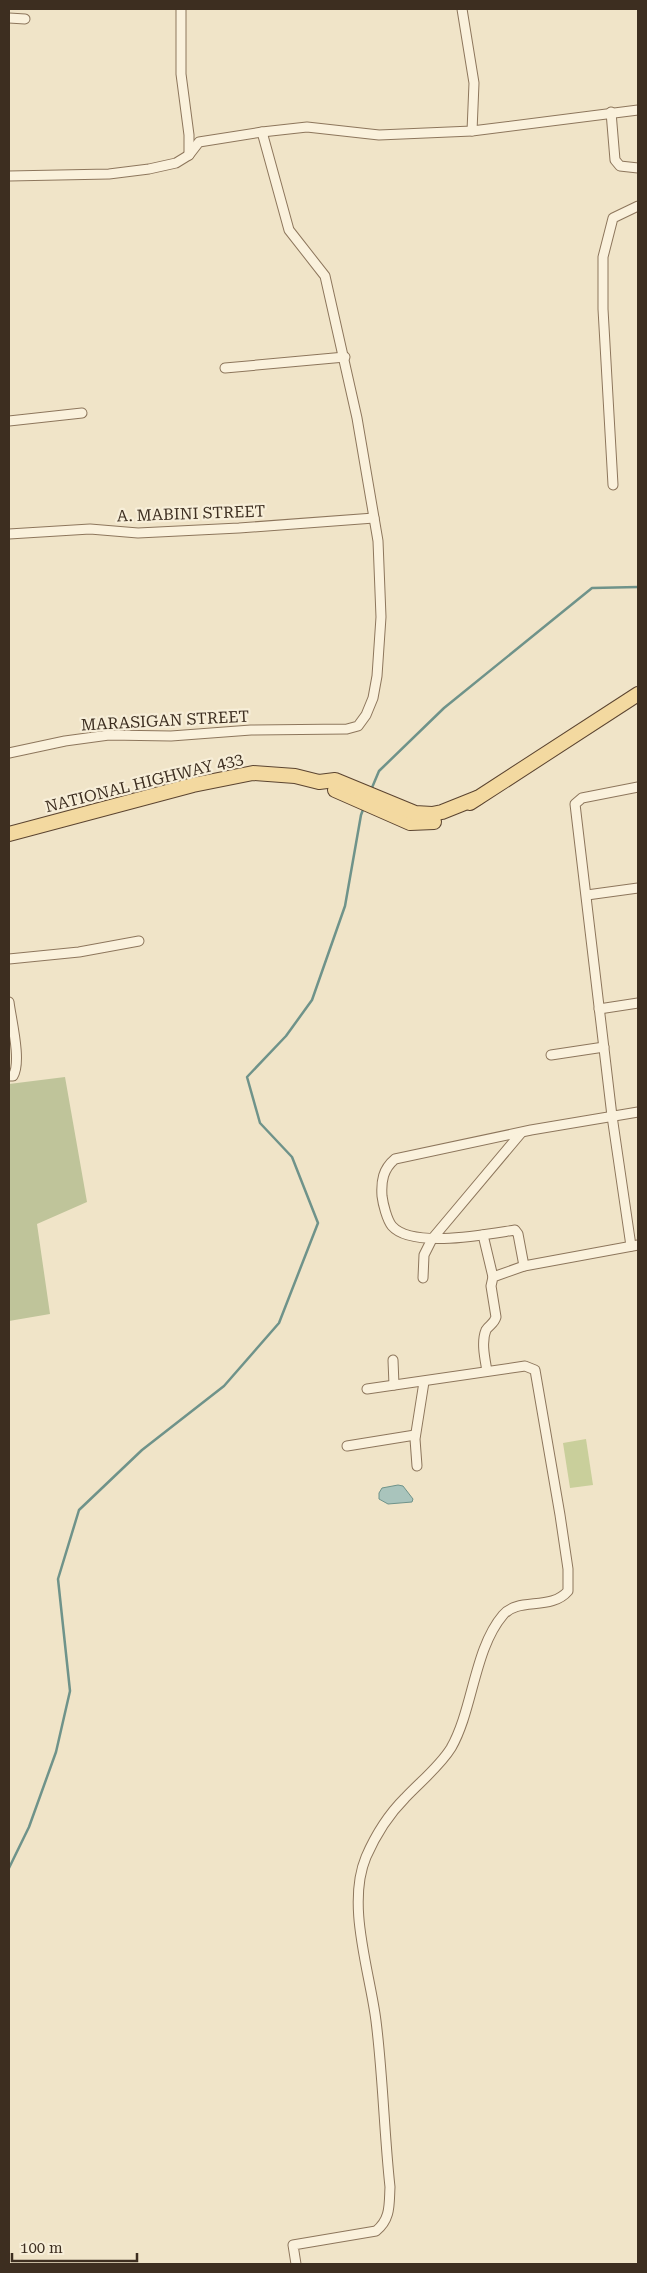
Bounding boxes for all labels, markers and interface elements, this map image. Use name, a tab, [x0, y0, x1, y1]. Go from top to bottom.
street label: A. MABINI STREET	[117, 501, 266, 526]
street label: MARASIGAN STREET	[80, 707, 250, 734]
street label: NATIONAL HIGHWAY 433	[43, 749, 245, 816]
scale bar	[12, 2230, 138, 2262]
text: 100 m	[20, 2239, 63, 2257]

